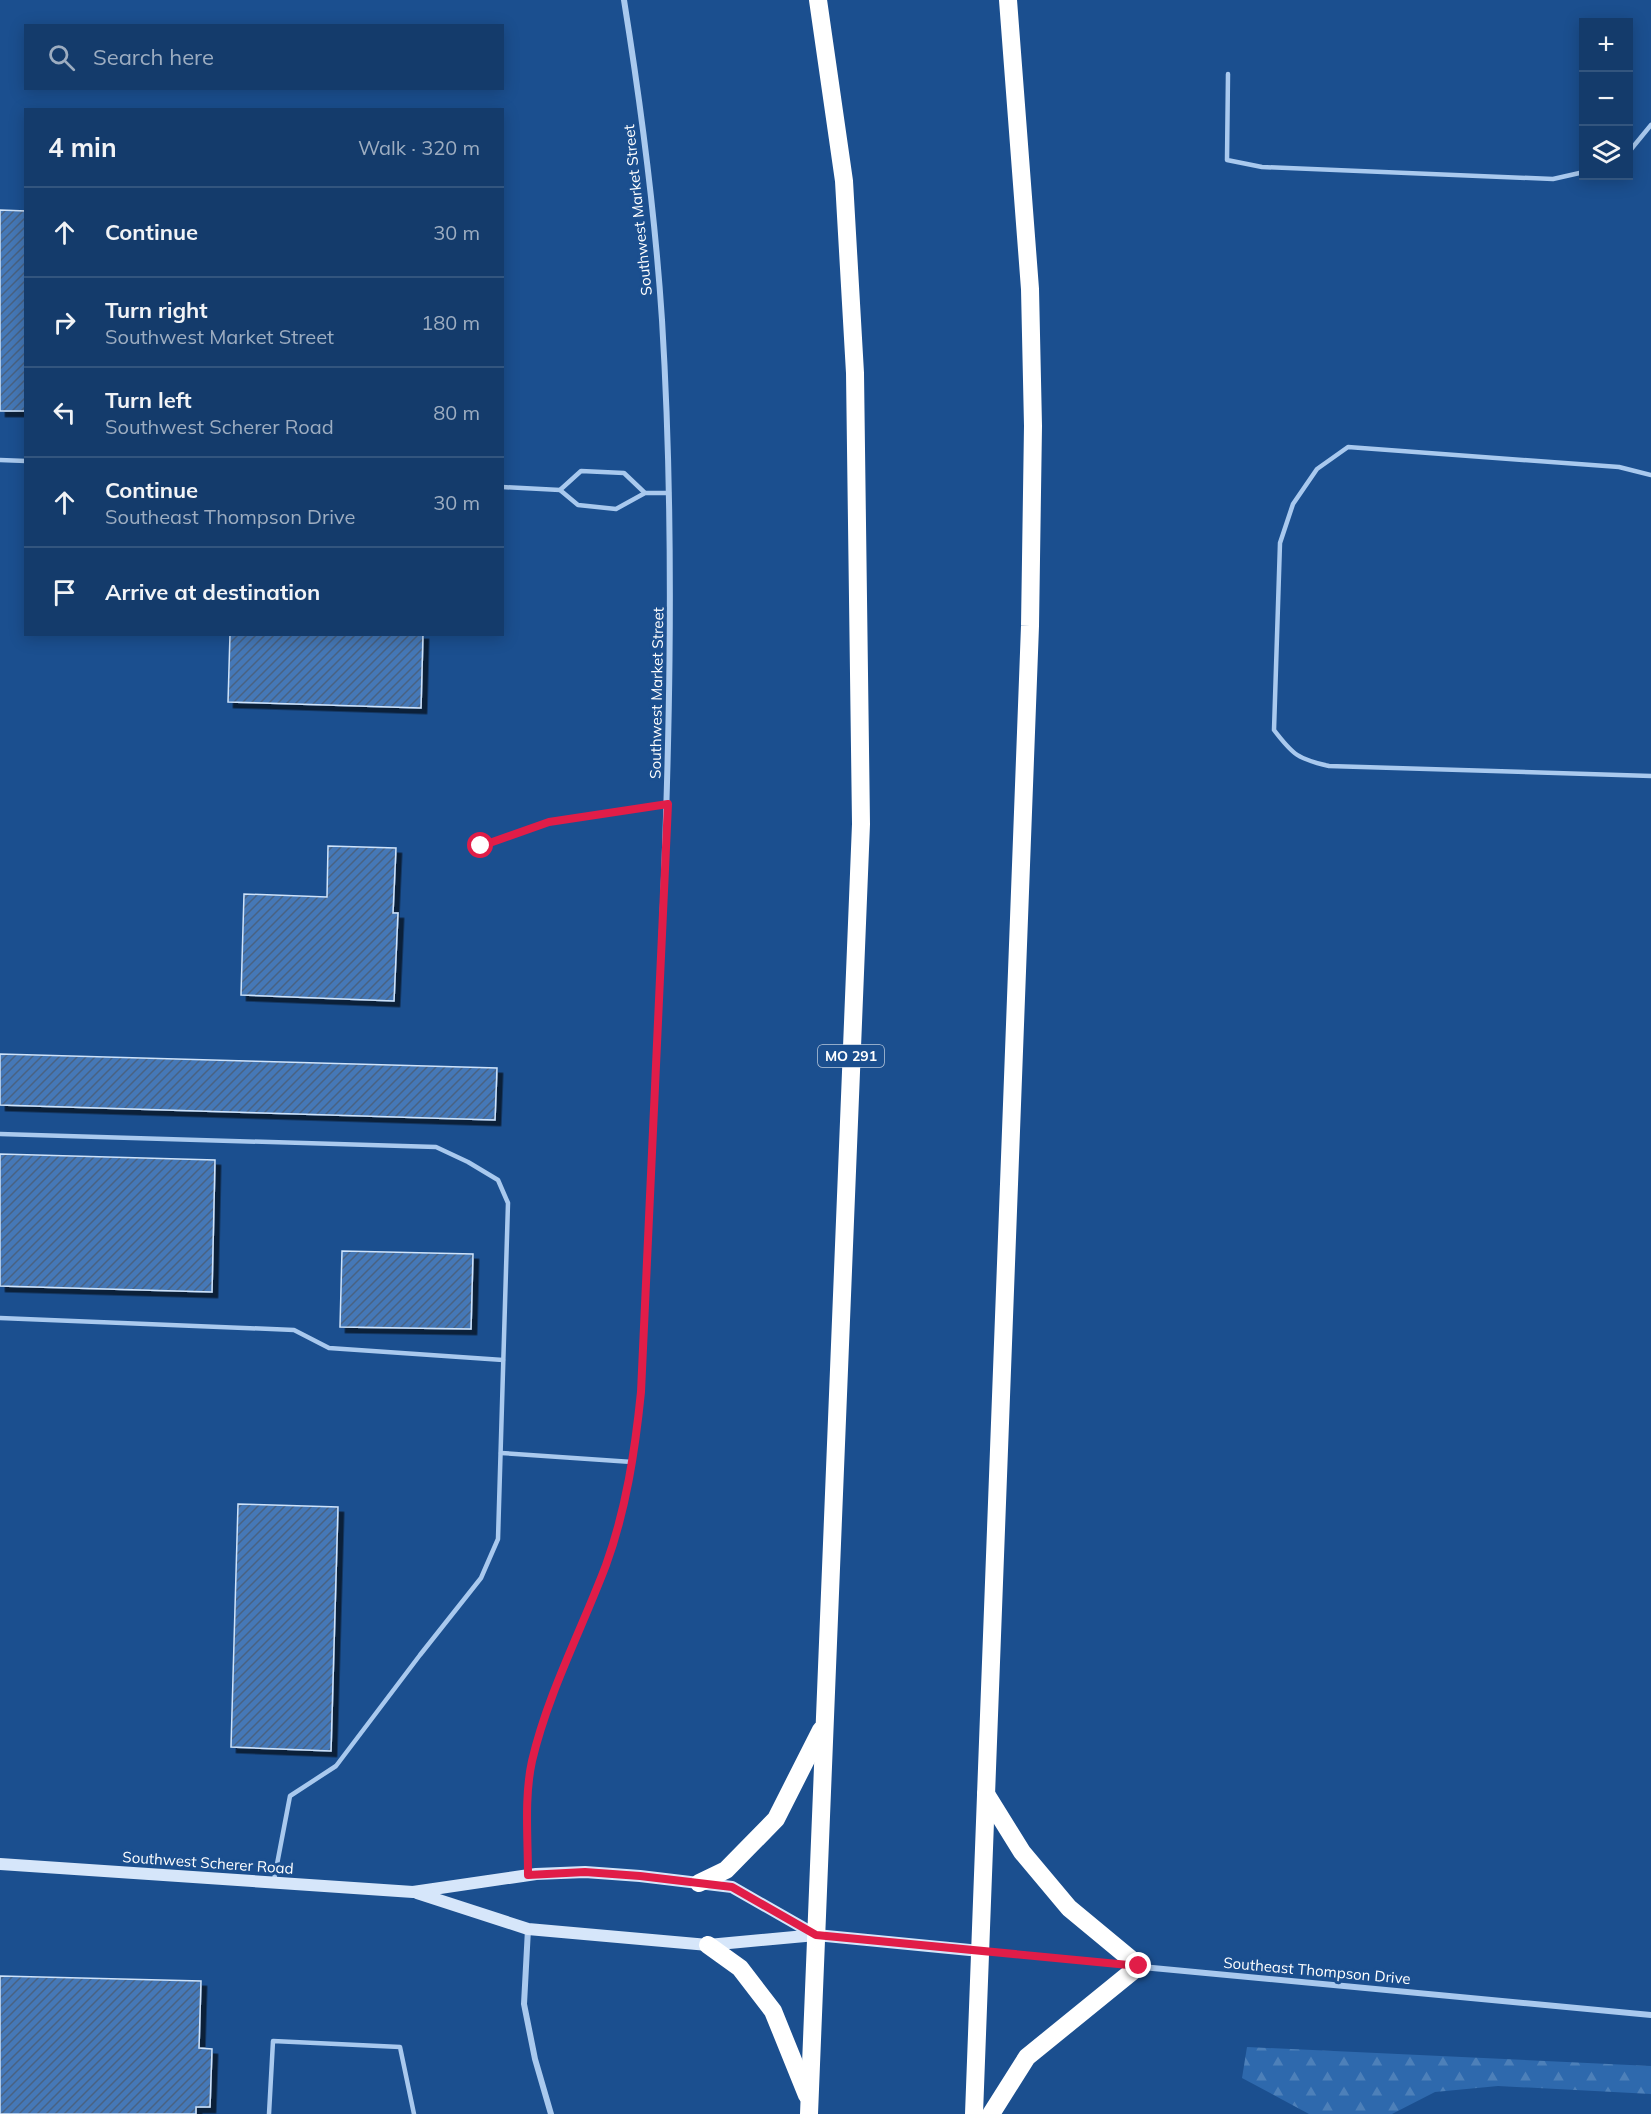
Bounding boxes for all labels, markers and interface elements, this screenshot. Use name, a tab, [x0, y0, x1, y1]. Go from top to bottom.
map controls	[1579, 18, 1633, 180]
button: +	[1579, 18, 1633, 72]
search box	[24, 24, 504, 90]
icon: search	[45, 41, 78, 74]
text: Search here	[93, 43, 214, 71]
button: −	[1579, 72, 1633, 126]
street label: Southwest Market Street	[619, 124, 656, 296]
button: layers	[1579, 126, 1633, 180]
text: 4 min	[48, 131, 117, 164]
text: Walk · 320 m	[358, 135, 480, 160]
icon: ahead	[48, 216, 81, 249]
text: Continue	[105, 218, 198, 246]
text: 30 m	[433, 220, 480, 245]
text: Turn right	[105, 296, 208, 324]
icon: right	[48, 306, 81, 339]
text: 180 m	[421, 310, 480, 335]
text: Southwest Market Street	[105, 324, 334, 349]
text: Turn left	[105, 386, 192, 414]
icon: left	[48, 396, 81, 429]
text: 80 m	[433, 400, 480, 425]
text: Southwest Scherer Road	[105, 414, 334, 439]
text: Continue	[105, 476, 198, 504]
icon: ahead	[48, 486, 81, 519]
text: 30 m	[433, 490, 480, 515]
text: Southeast Thompson Drive	[105, 504, 355, 529]
icon: arrive	[48, 576, 81, 609]
text: Arrive at destination	[105, 578, 320, 606]
street label: Southwest Market Street	[646, 607, 667, 779]
route start	[467, 832, 493, 858]
road number: MO 291	[818, 1045, 884, 1067]
street label: Southwest Scherer Road	[122, 1847, 294, 1878]
route end	[1125, 1952, 1151, 1978]
street label: Southeast Thompson Drive	[1223, 1953, 1411, 1988]

